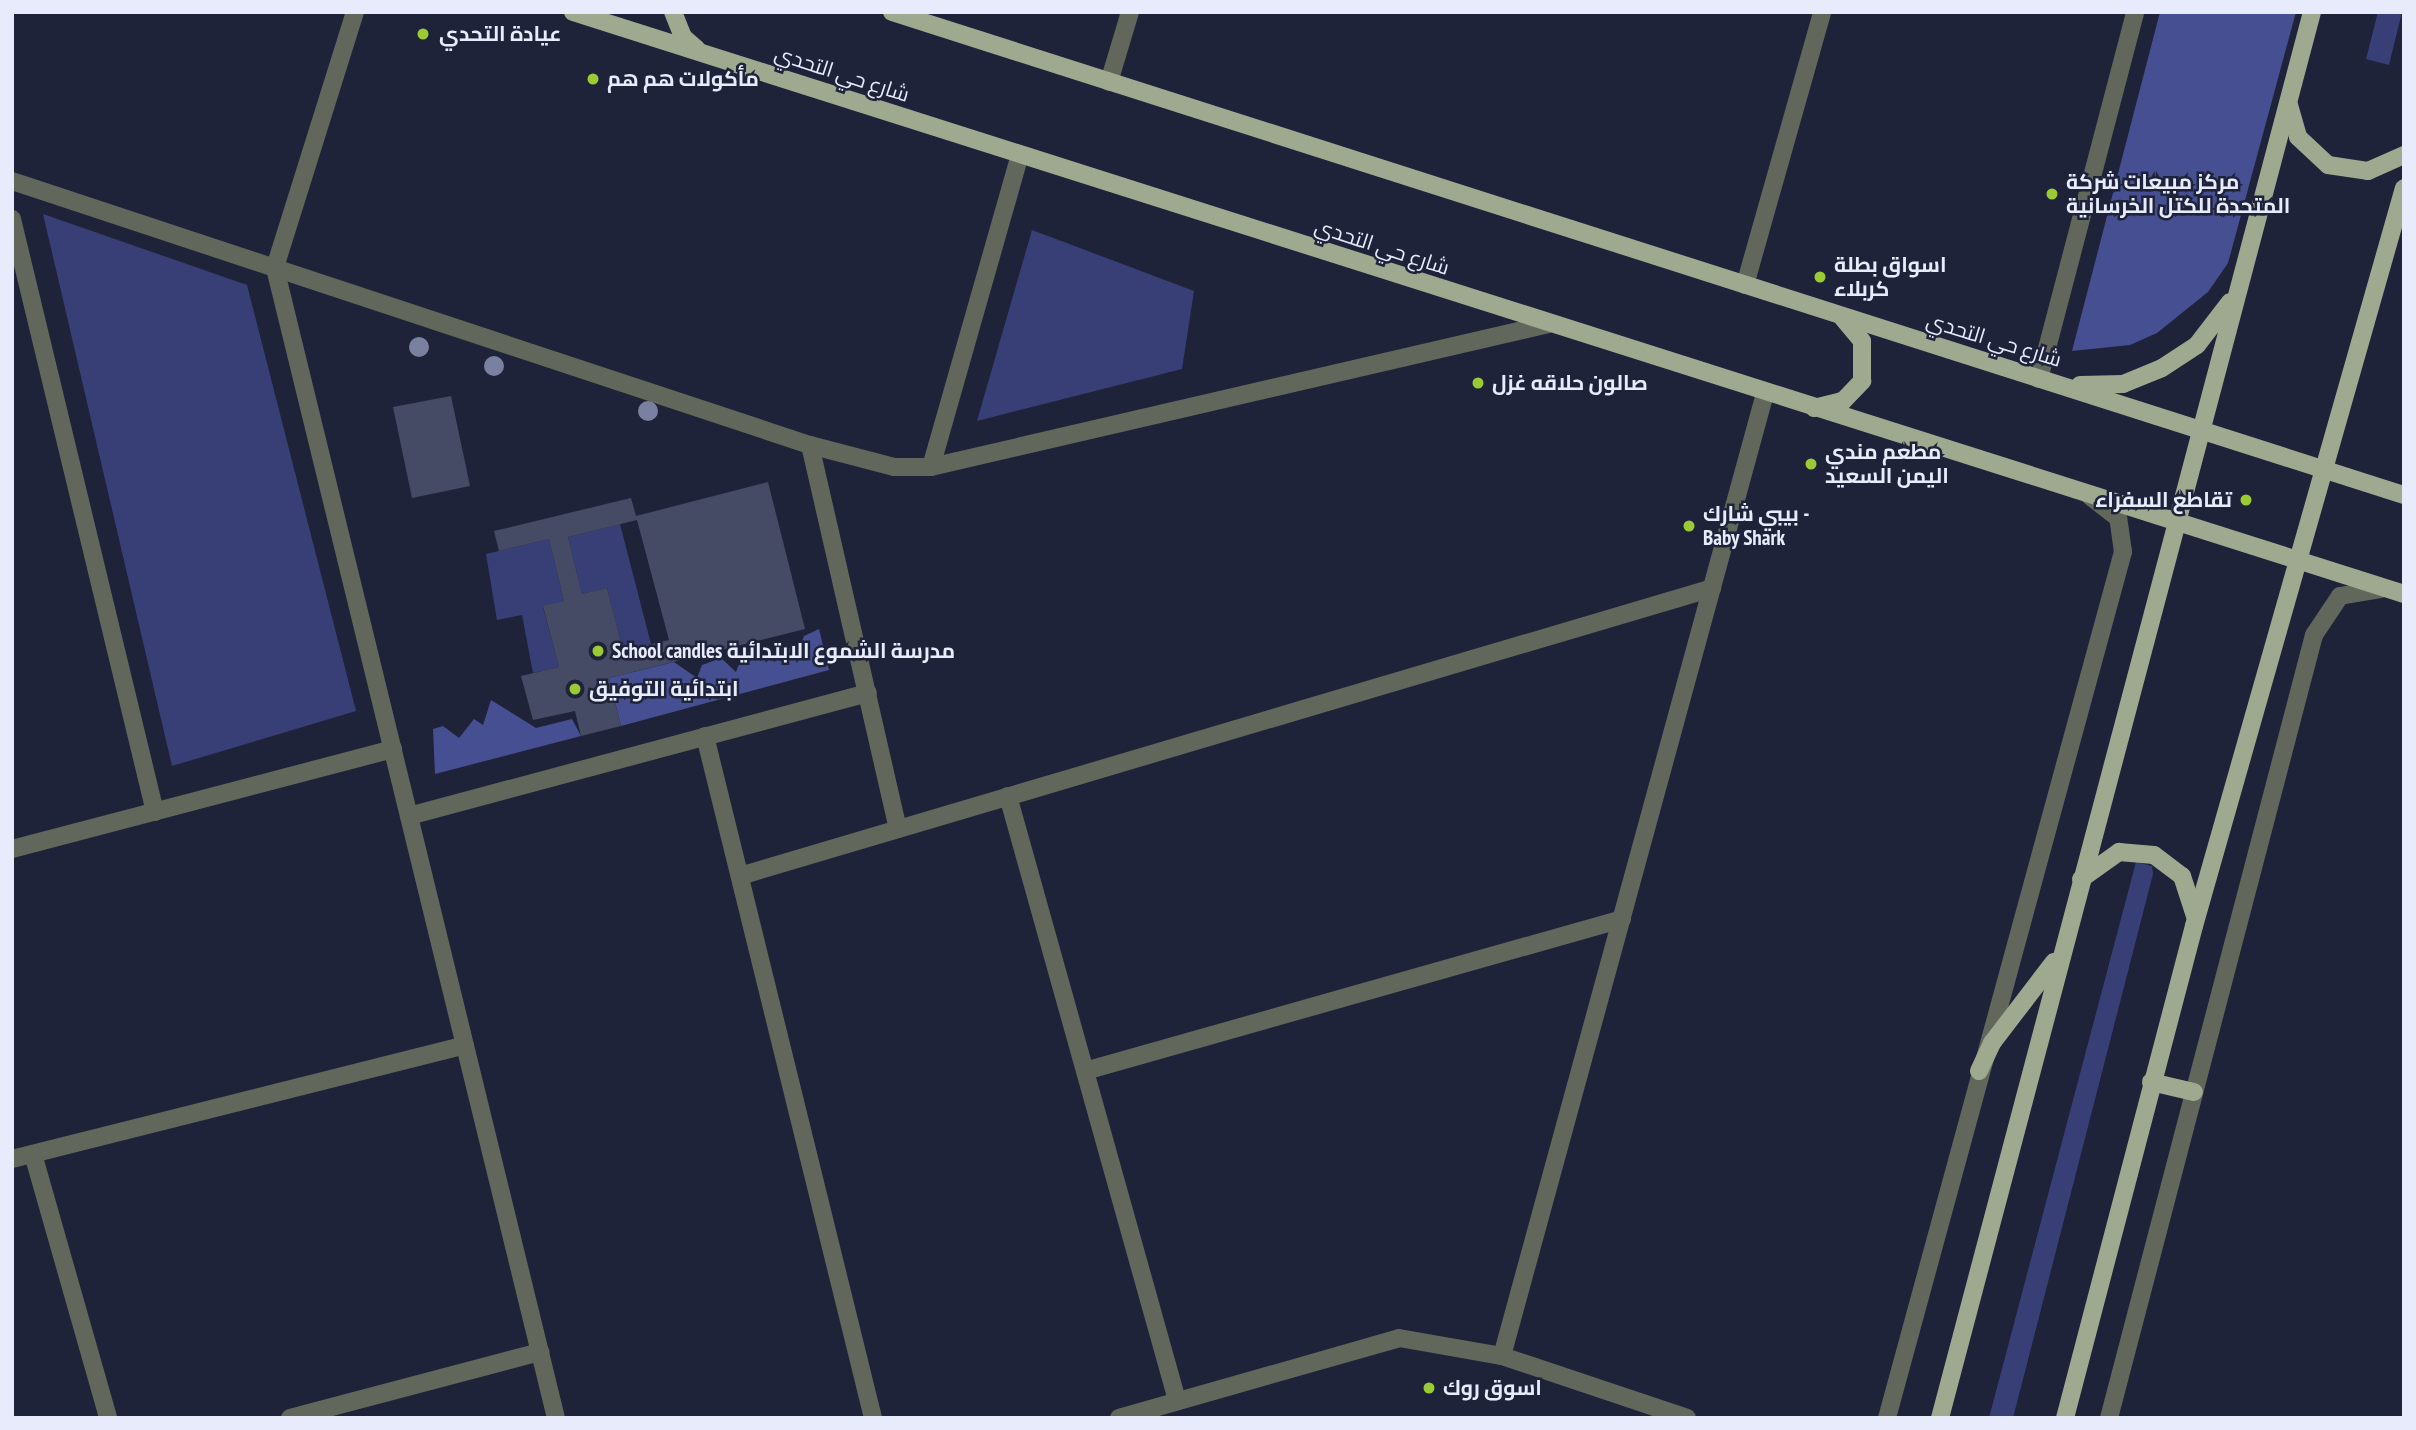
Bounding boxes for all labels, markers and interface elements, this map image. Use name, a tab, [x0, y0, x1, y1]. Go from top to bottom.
place label: عيادة التحدي	[439, 21, 561, 47]
marker: عيادة التحدي	[413, 24, 433, 44]
street label: شارع حي التحدي	[771, 40, 913, 108]
place label: مأكولات هم هم	[607, 66, 759, 92]
marker: مأكولات هم هم	[585, 71, 601, 87]
place label: مركز مبيعات شركة المتحدة للكتل الخرسانية	[2066, 169, 2290, 219]
marker: مركز مبيعات شركة المتحدة للكتل الخرسانية	[2044, 186, 2060, 202]
street label: شارع حي التحدي	[1311, 213, 1453, 281]
place label: اسواق بطلة كربلاء	[1834, 252, 1946, 302]
marker: اسواق بطلة كربلاء	[1812, 269, 1828, 285]
street label: شارع حي التحدي	[1923, 307, 2065, 373]
place label: صالون حلاقه غزل	[1492, 370, 1648, 396]
marker: صالون حلاقه غزل	[1470, 375, 1486, 391]
place label: مطعم مندي اليمن السعيد	[1825, 439, 1949, 489]
marker: مطعم مندي اليمن السعيد	[1803, 456, 1819, 472]
place label: تقاطع السفراء	[2095, 487, 2232, 513]
marker: تقاطع السفراء	[2238, 492, 2254, 508]
place label: بيبي شارك - Baby Shark	[1703, 501, 1809, 551]
marker: بيبي شارك - Baby Shark	[1681, 518, 1697, 534]
place label: School candles مدرسة الشموع الابتدائية	[612, 638, 955, 664]
marker: School candles مدرسة الشموع الابتدائية	[590, 643, 606, 659]
place label: ابتدائية التوفيق	[589, 676, 739, 702]
marker: ابتدائية التوفيق	[567, 681, 583, 697]
place label: اسوق روك	[1443, 1375, 1542, 1401]
marker: اسوق روك	[1421, 1380, 1437, 1396]

